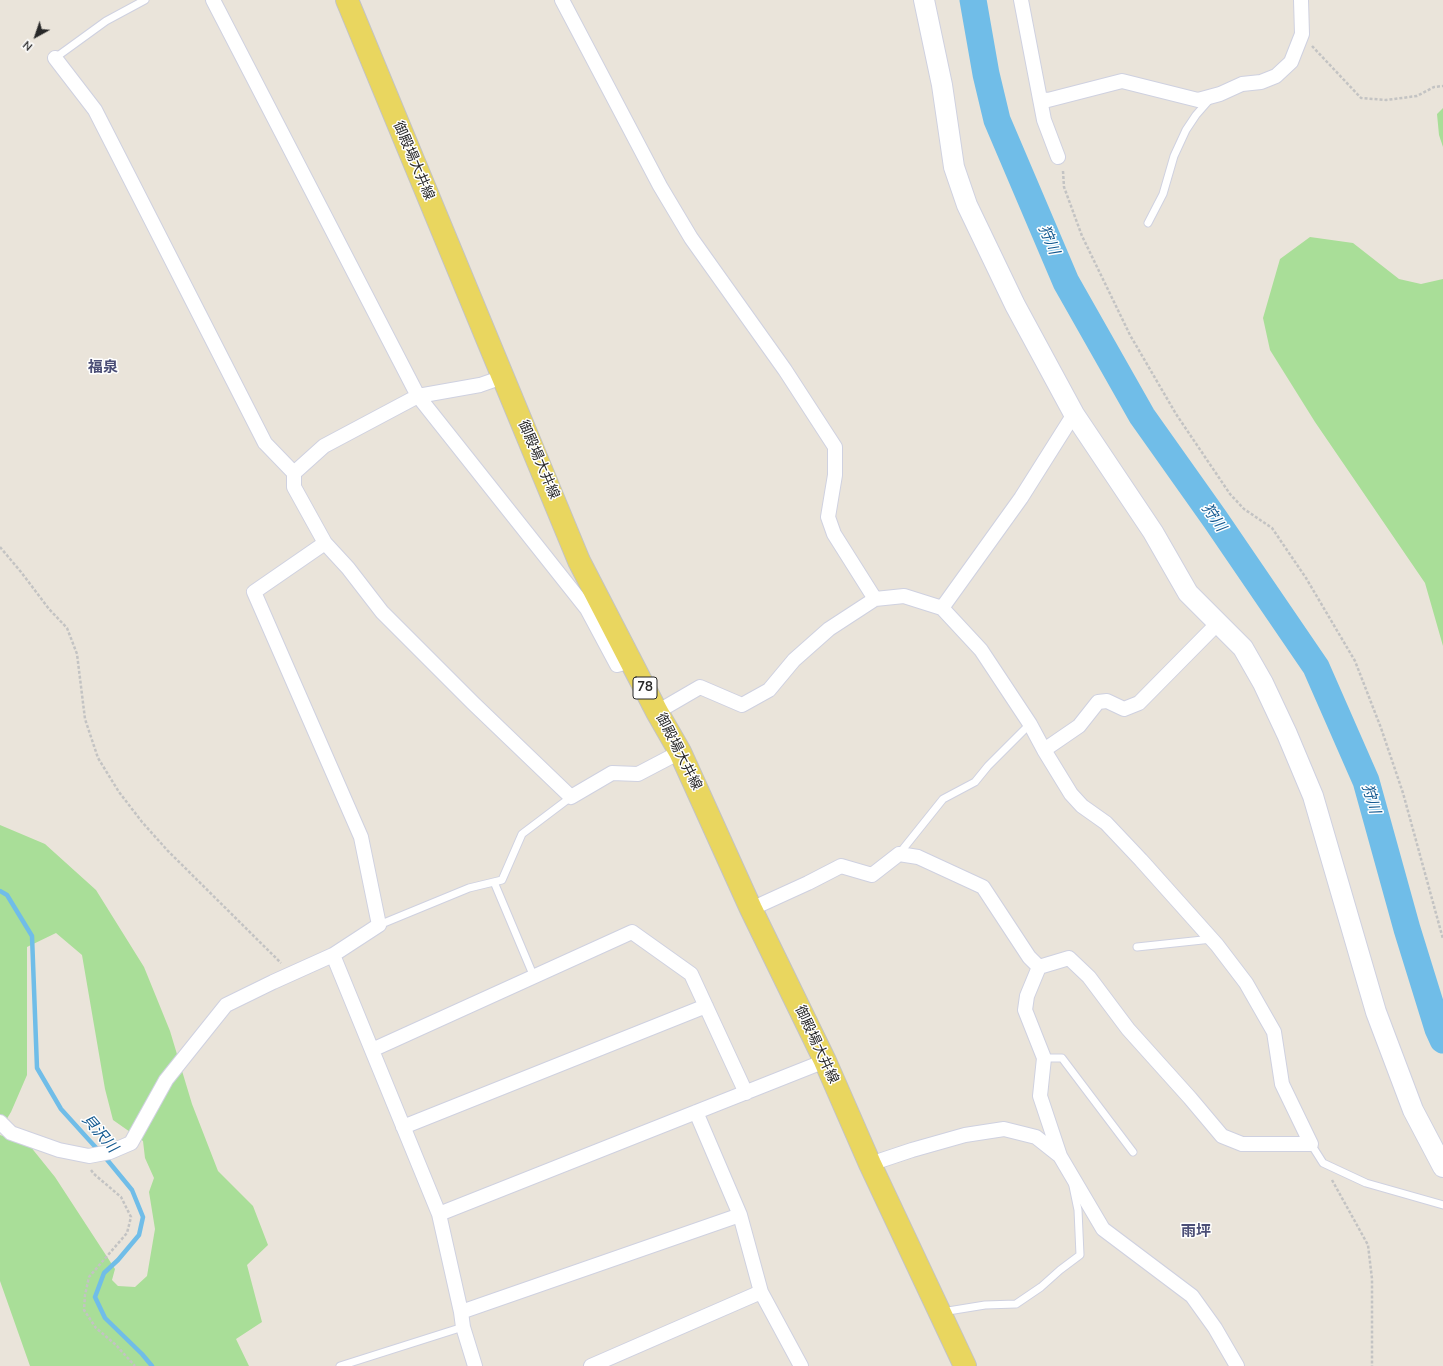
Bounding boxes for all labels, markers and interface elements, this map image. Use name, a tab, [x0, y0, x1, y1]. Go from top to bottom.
north arrow	[16, 16, 56, 56]
text: N	[20, 37, 36, 54]
street label: 御殿場大井線	[389, 119, 437, 203]
water label: 狩川	[1034, 223, 1062, 257]
district label: 福泉	[88, 359, 118, 377]
street label: 御殿場大井線	[514, 418, 562, 502]
water label: 狩川	[1197, 501, 1229, 535]
road number: 78	[633, 677, 657, 699]
street label: 御殿場大井線	[651, 711, 705, 793]
water label: 狩川	[1357, 782, 1383, 816]
street label: 御殿場大井線	[791, 1003, 841, 1087]
water label: 貝沢川	[77, 1111, 121, 1157]
district label: 雨坪	[1181, 1223, 1211, 1241]

